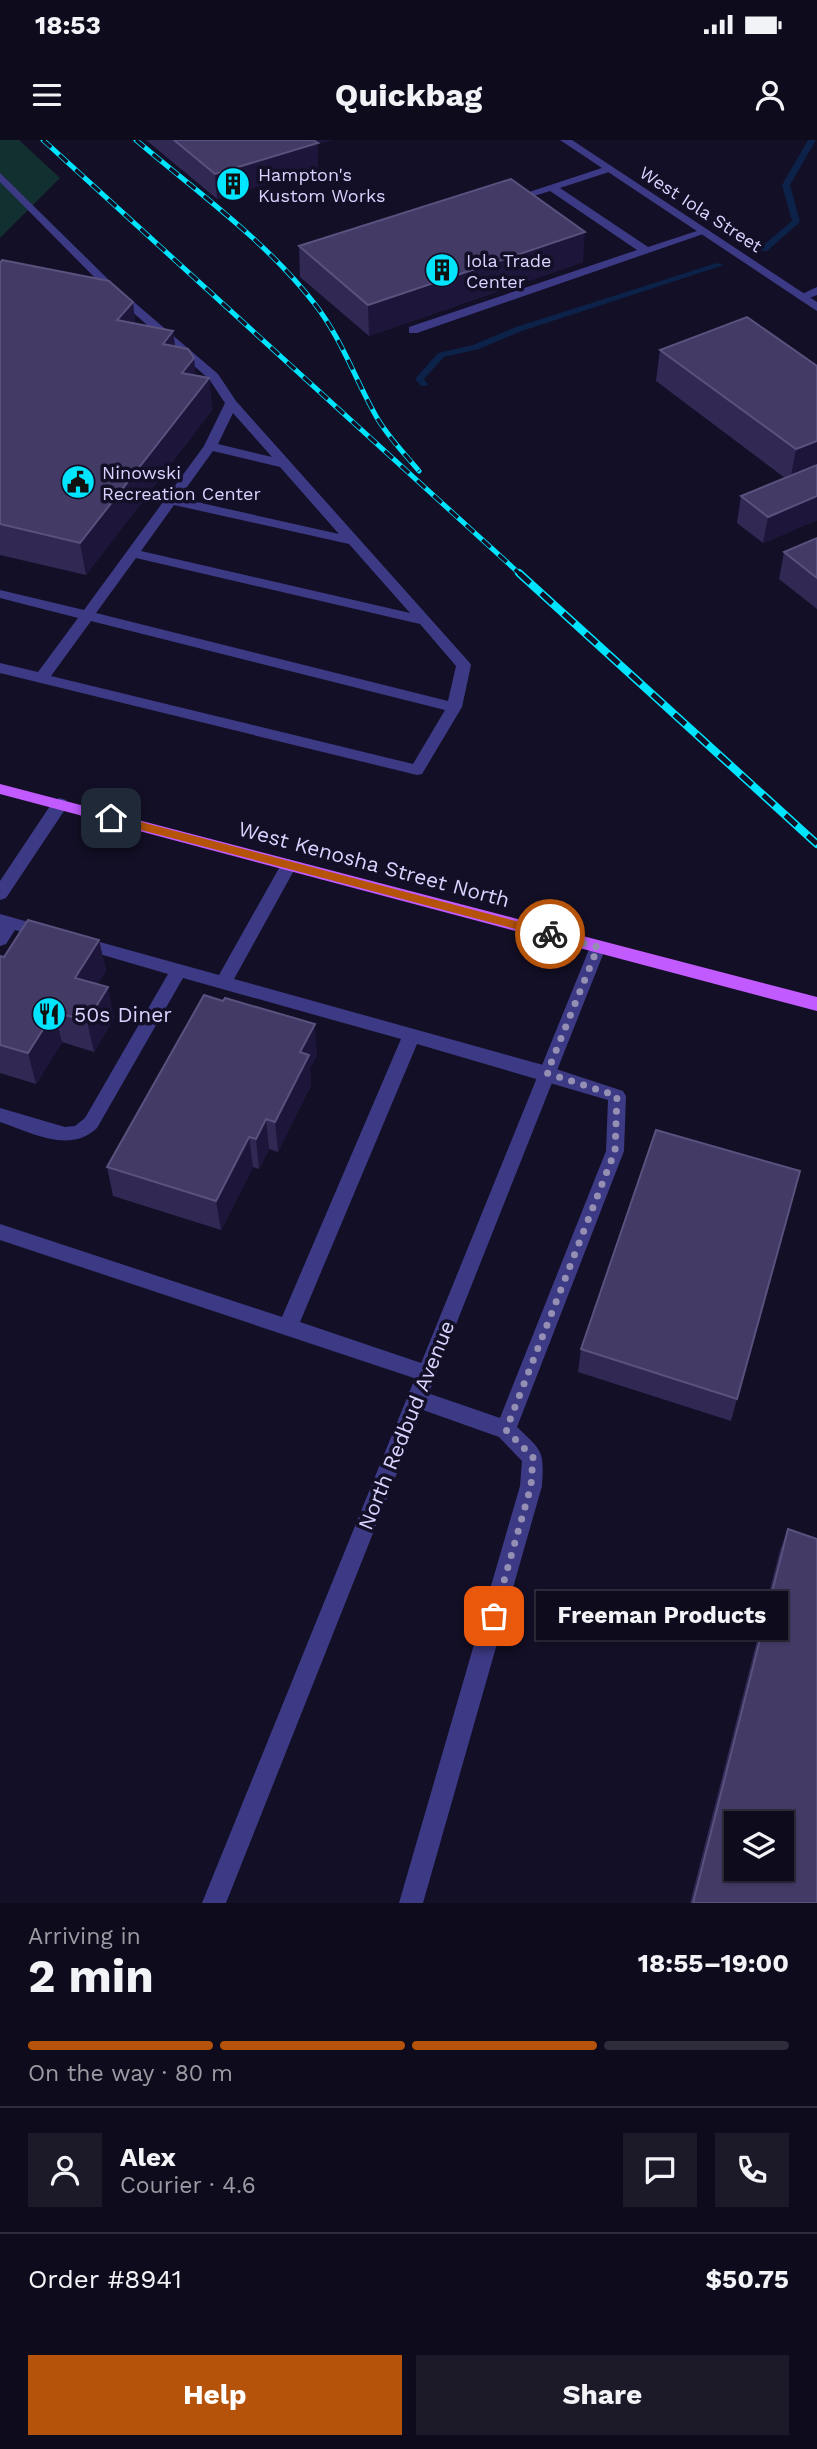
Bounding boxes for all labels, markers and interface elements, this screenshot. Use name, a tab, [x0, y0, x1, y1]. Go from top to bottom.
text: 18:53	[35, 10, 101, 40]
icon: menu	[28, 76, 66, 114]
text: Quickbag	[335, 76, 482, 114]
icon: person	[751, 76, 789, 114]
street label: West Iola Street	[636, 162, 767, 257]
place label: Hampton's Kustom Works	[258, 164, 385, 206]
building icon: Hampton's Kustom Works	[214, 165, 252, 203]
place label: Iola Trade Center	[466, 250, 552, 292]
building icon: Iola Trade Center	[423, 251, 461, 289]
place label: Ninowski Recreation Center	[102, 462, 261, 504]
public building icon: Ninowski Recreation Center	[59, 463, 97, 501]
pin	[81, 788, 141, 848]
icon: home	[92, 799, 130, 837]
street label: West Kenosha Street North	[236, 816, 512, 912]
courier	[515, 899, 585, 969]
icon: bike	[531, 915, 569, 953]
restaurant icon: 50s Diner	[30, 995, 68, 1033]
place label: 50s Diner	[74, 1002, 172, 1027]
street label: North Redbud Avenue	[353, 1317, 459, 1533]
pin	[464, 1586, 524, 1646]
callout: Freeman Products	[536, 1592, 788, 1640]
icon: bag	[475, 1597, 513, 1635]
text: Freeman Products	[558, 1602, 766, 1629]
map controls	[724, 1811, 794, 1881]
button: layers	[724, 1811, 794, 1881]
text: Arriving in	[28, 1923, 141, 1950]
text: 18:55–19:00	[638, 1948, 789, 1978]
text: 2 min	[28, 1949, 154, 2003]
text: On the way · 80 m	[28, 2060, 233, 2087]
button: person	[28, 2133, 102, 2207]
button: chat	[623, 2133, 697, 2207]
button: phone	[715, 2133, 789, 2207]
text: Alex	[120, 2142, 176, 2172]
text: Courier · 4.6	[120, 2172, 256, 2199]
text: Order #8941	[28, 2264, 182, 2294]
text: $50.75	[705, 2264, 789, 2294]
button: Help	[28, 2355, 402, 2435]
button: Share	[416, 2355, 789, 2435]

